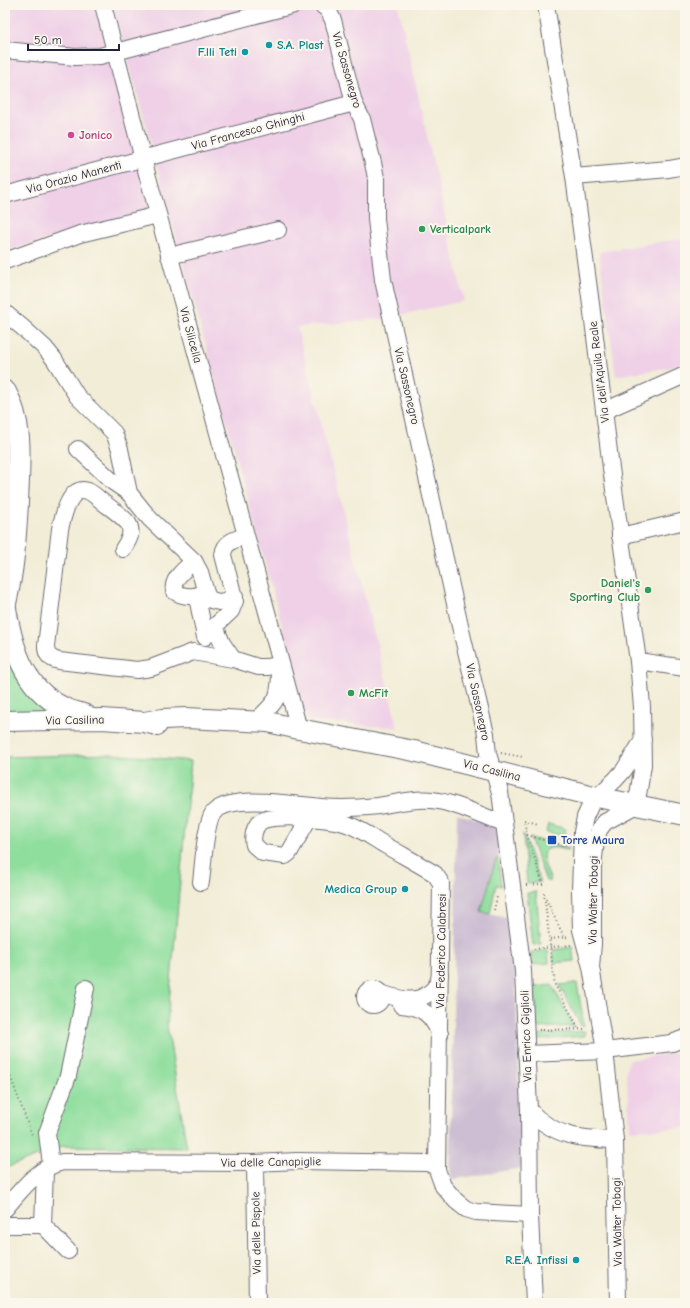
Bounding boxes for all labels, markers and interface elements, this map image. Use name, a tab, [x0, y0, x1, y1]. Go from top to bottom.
scale bar	[28, 26, 119, 52]
street label: Via Sassonegro	[329, 30, 365, 110]
text: 50 m	[34, 33, 62, 47]
place label: S.A. Plast	[277, 38, 324, 52]
marker: S.A. Plast	[264, 40, 274, 50]
place label: F.lli Teti	[198, 45, 237, 59]
marker: F.lli Teti	[240, 47, 250, 57]
street label: Via Francesco Ghinghi	[190, 109, 306, 153]
place label: Jonico	[79, 128, 112, 142]
marker: Jonico	[66, 130, 76, 140]
street label: Via Orazio Manenti	[25, 158, 123, 196]
place label: Verticalpark	[430, 222, 491, 236]
marker: Verticalpark	[417, 224, 427, 234]
street label: Via Silicella	[177, 306, 205, 364]
street label: Via dell'Aquila Reale	[586, 321, 612, 423]
street label: Via Sassonegro	[391, 346, 423, 426]
place label: Daniel's Sporting Club	[569, 576, 640, 604]
marker: Daniel's Sporting Club	[643, 585, 653, 595]
street label: Via Sassonegro	[463, 662, 493, 742]
place label: McFit	[359, 686, 389, 700]
marker: McFit	[346, 688, 356, 698]
street label: Via Casilina	[45, 712, 105, 728]
street label: Via Casilina	[462, 756, 522, 784]
place label: Torre Maura	[561, 833, 625, 847]
marker: Torre Maura	[546, 834, 558, 846]
street label: Via Walter Tobagi	[585, 855, 601, 945]
place label: Medica Group	[324, 882, 397, 896]
marker: Medica Group	[400, 884, 410, 894]
street label: Via Federico Calabresi	[433, 894, 449, 1008]
street label: Via Enrico Giglioli	[517, 990, 535, 1082]
street label: Via delle Canapiglie	[221, 1154, 321, 1170]
street label: Via Walter Tobagi	[609, 1177, 625, 1267]
street label: Via delle Pispole	[248, 1191, 264, 1275]
place label: R.E.A. Infissi	[505, 1253, 568, 1267]
marker: R.E.A. Infissi	[571, 1255, 581, 1265]

